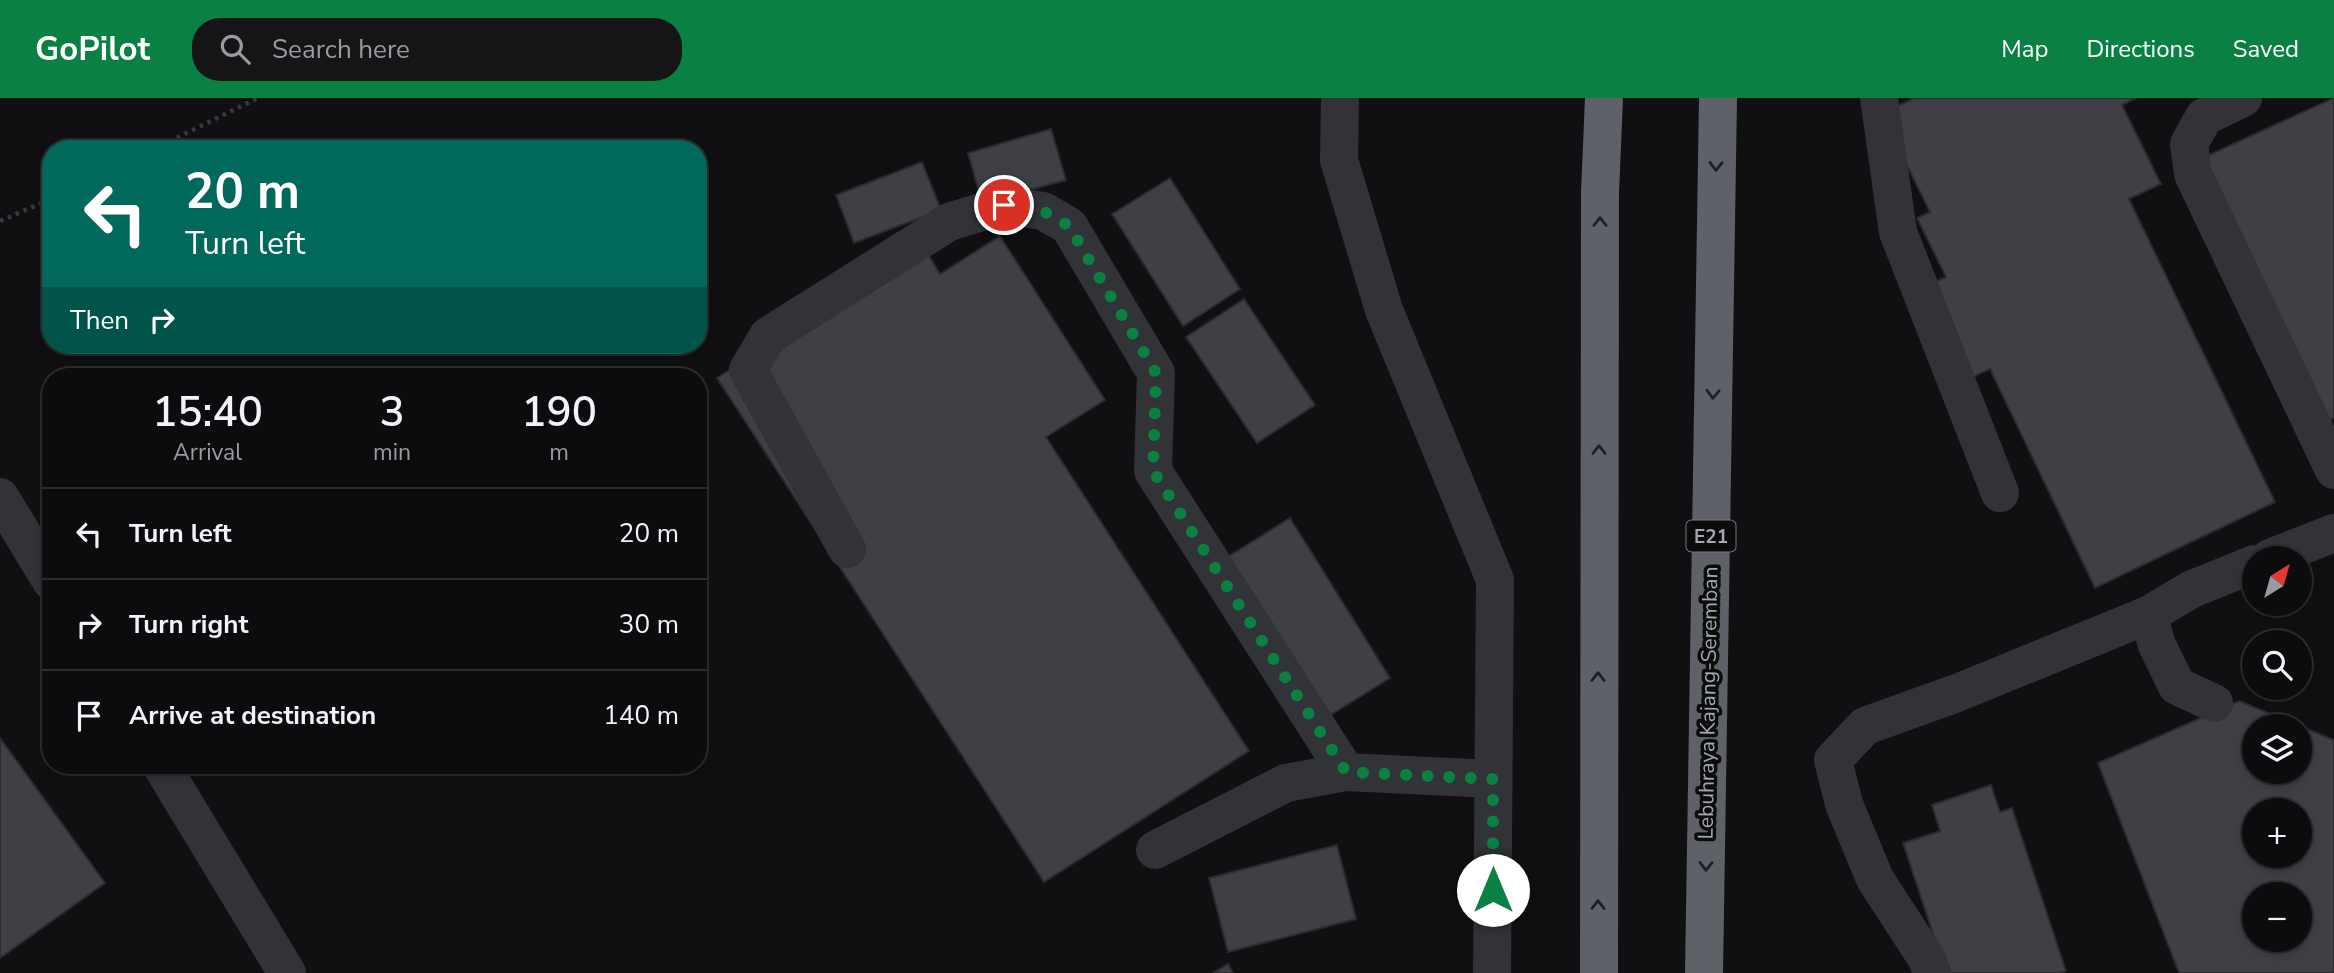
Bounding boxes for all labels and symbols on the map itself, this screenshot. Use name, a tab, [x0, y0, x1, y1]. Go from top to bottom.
one-way arrow	[1709, 161, 1724, 172]
pin	[974, 175, 1034, 235]
one-way arrow	[1592, 217, 1608, 227]
one-way arrow	[1705, 389, 1721, 399]
one-way arrow	[1591, 444, 1607, 455]
road number: E21	[1686, 520, 1736, 551]
north arrow	[2242, 546, 2312, 616]
street label: Lebuhraya Kajang-Seremban	[1692, 566, 1724, 840]
one-way arrow	[1590, 672, 1606, 682]
position arrow	[1456, 853, 1530, 927]
one-way arrow	[1698, 861, 1714, 872]
one-way arrow	[1590, 899, 1606, 910]

